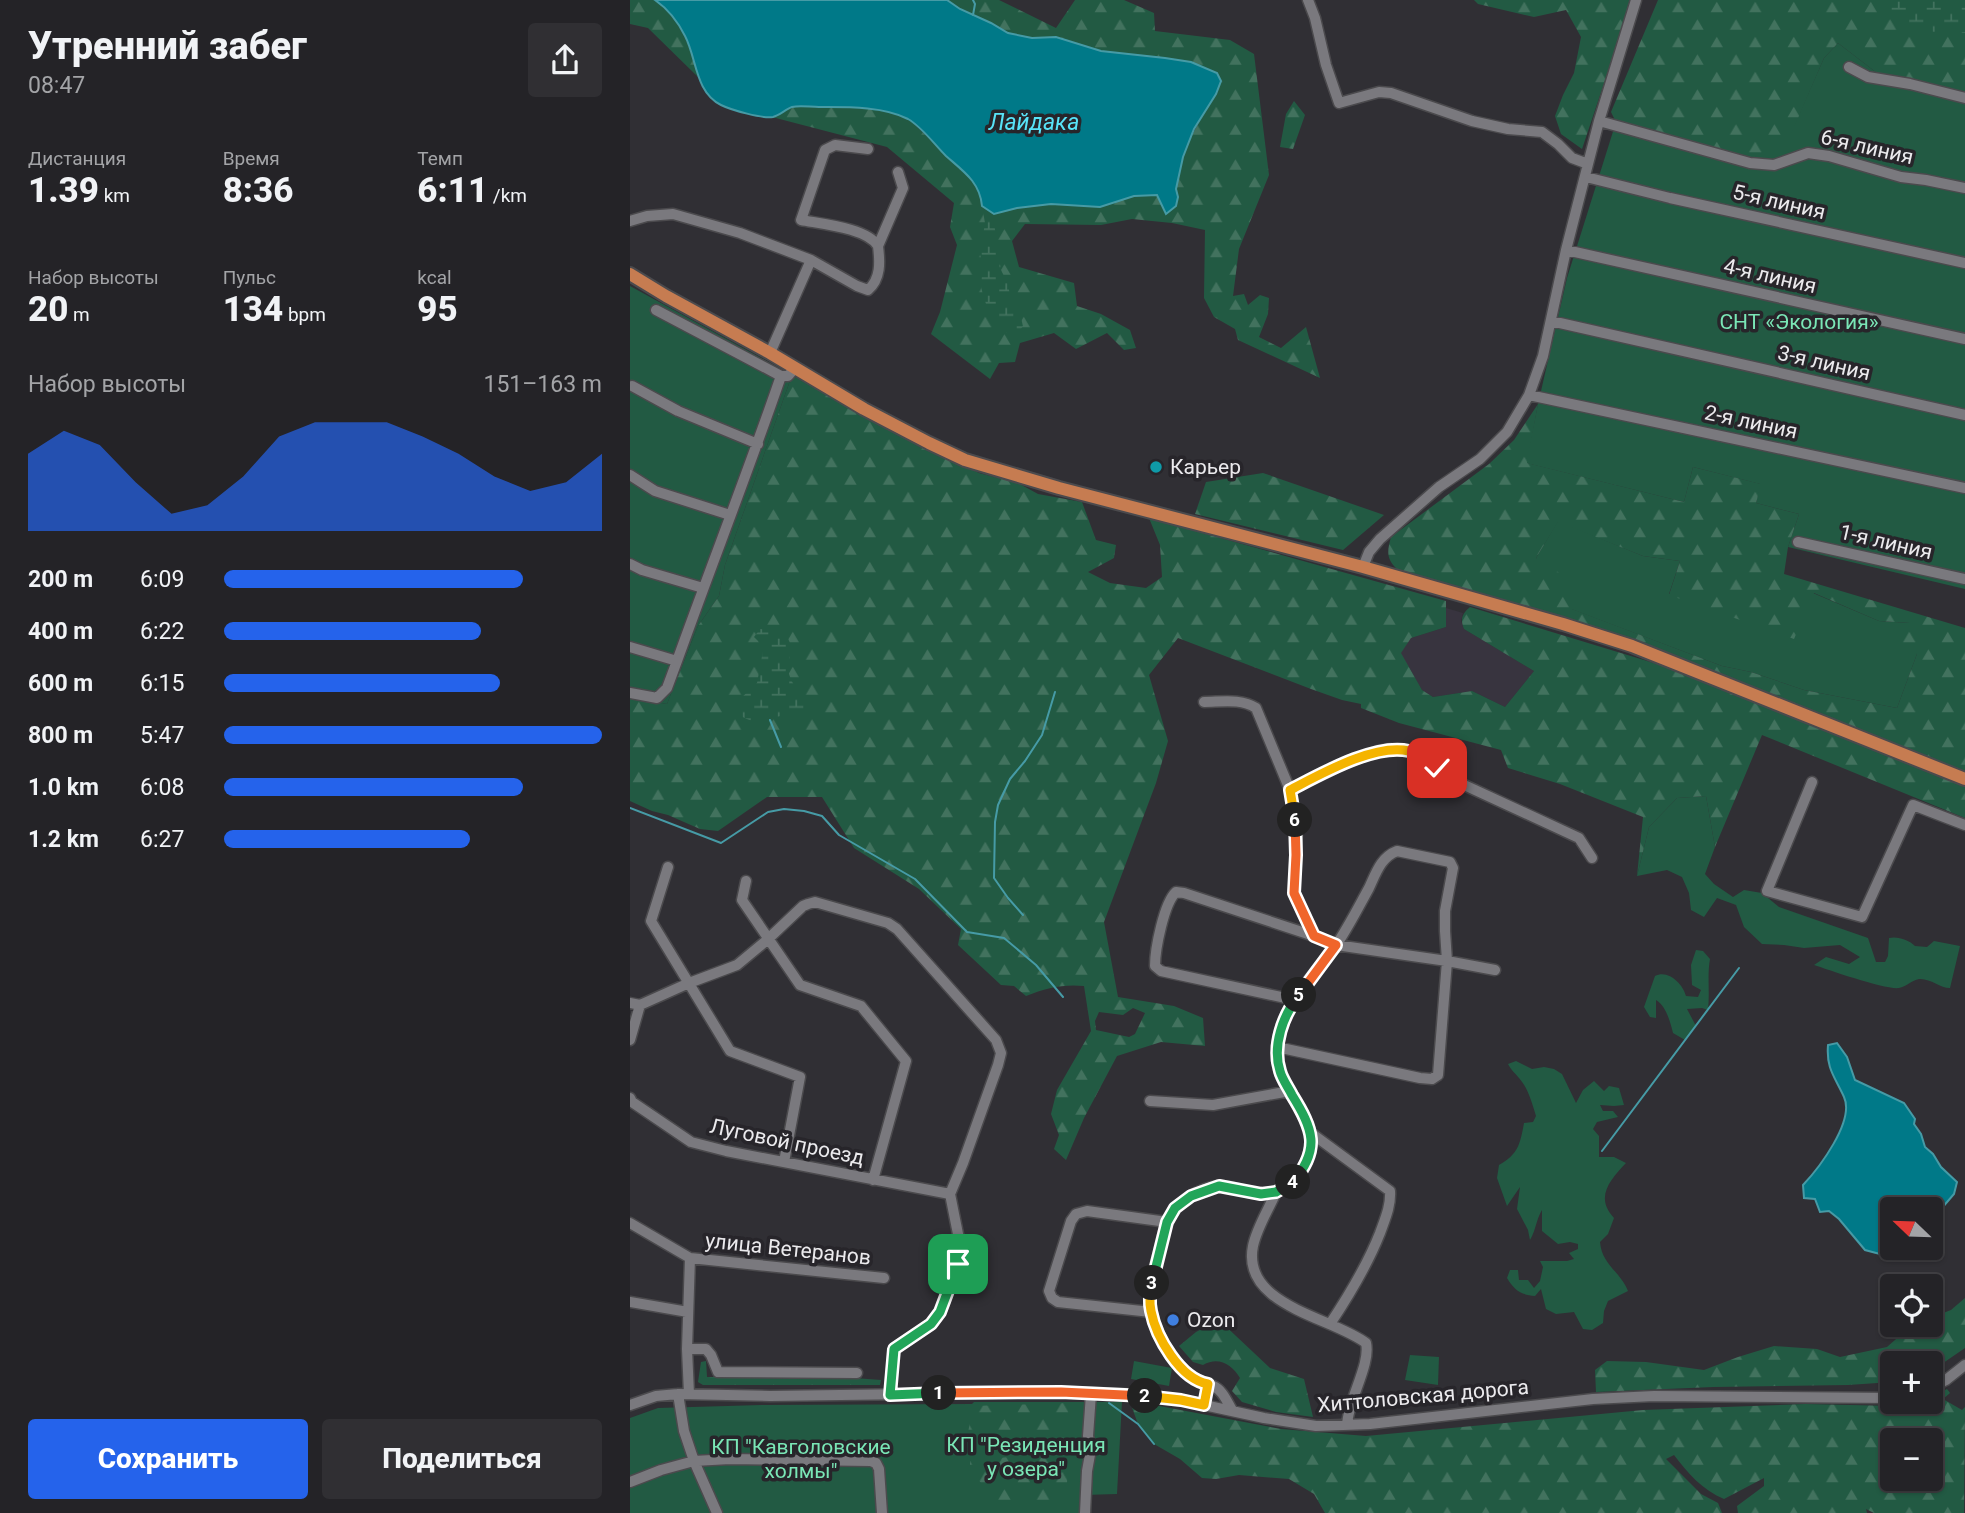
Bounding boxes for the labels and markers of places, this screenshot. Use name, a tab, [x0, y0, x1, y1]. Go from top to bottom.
place label: Карьер	[1170, 455, 1241, 479]
marker: Карьер	[1148, 459, 1164, 475]
pin	[1407, 738, 1467, 798]
pin: 6	[1278, 802, 1312, 838]
pin: 5	[1282, 978, 1316, 1012]
pin: 4	[1276, 1164, 1310, 1200]
pin	[928, 1234, 988, 1294]
pin: 3	[1134, 1266, 1170, 1300]
place label: Ozon	[1187, 1308, 1235, 1332]
marker: Ozon	[1165, 1312, 1181, 1328]
pin: 1	[922, 1376, 956, 1410]
pin: 2	[1128, 1378, 1162, 1414]

